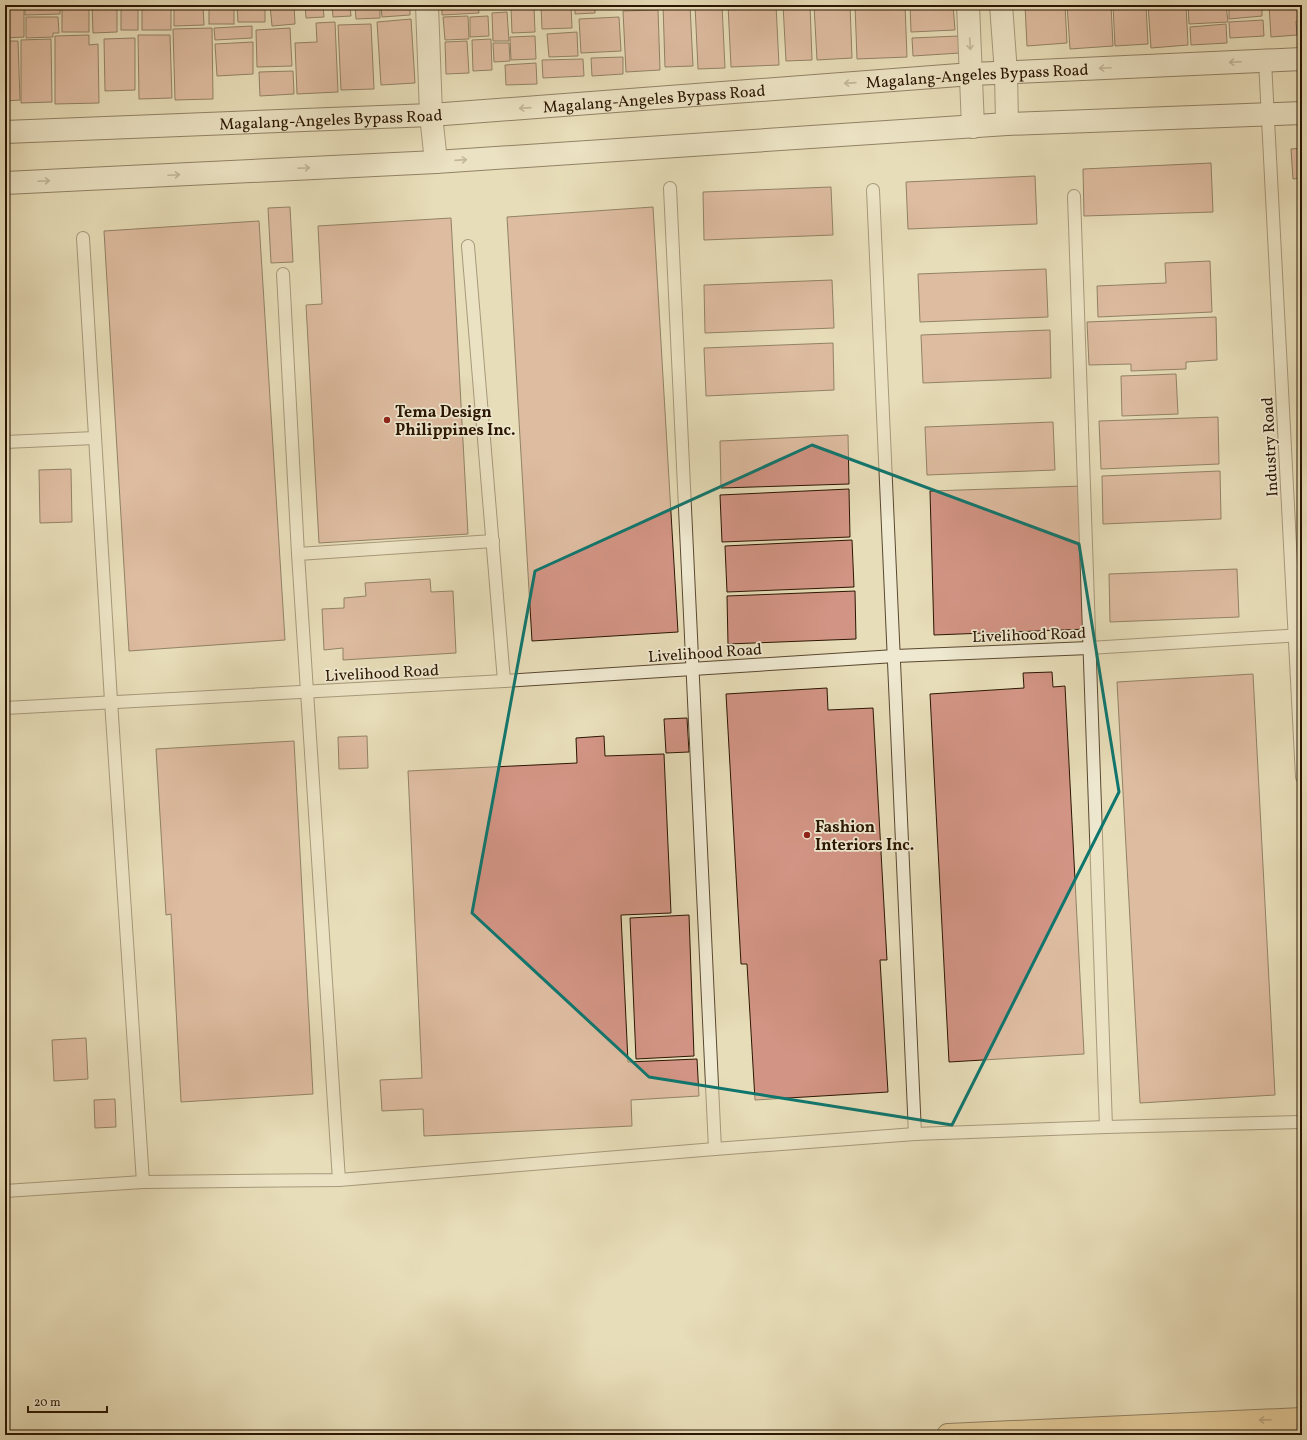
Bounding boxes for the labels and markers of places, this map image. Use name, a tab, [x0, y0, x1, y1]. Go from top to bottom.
place label: Tema Design Philippines Inc.	[395, 402, 515, 442]
marker: Tema Design Philippines Inc.	[382, 415, 392, 425]
place label: Fashion Interiors Inc.	[815, 817, 914, 857]
marker: Fashion Interiors Inc.	[802, 830, 812, 840]

